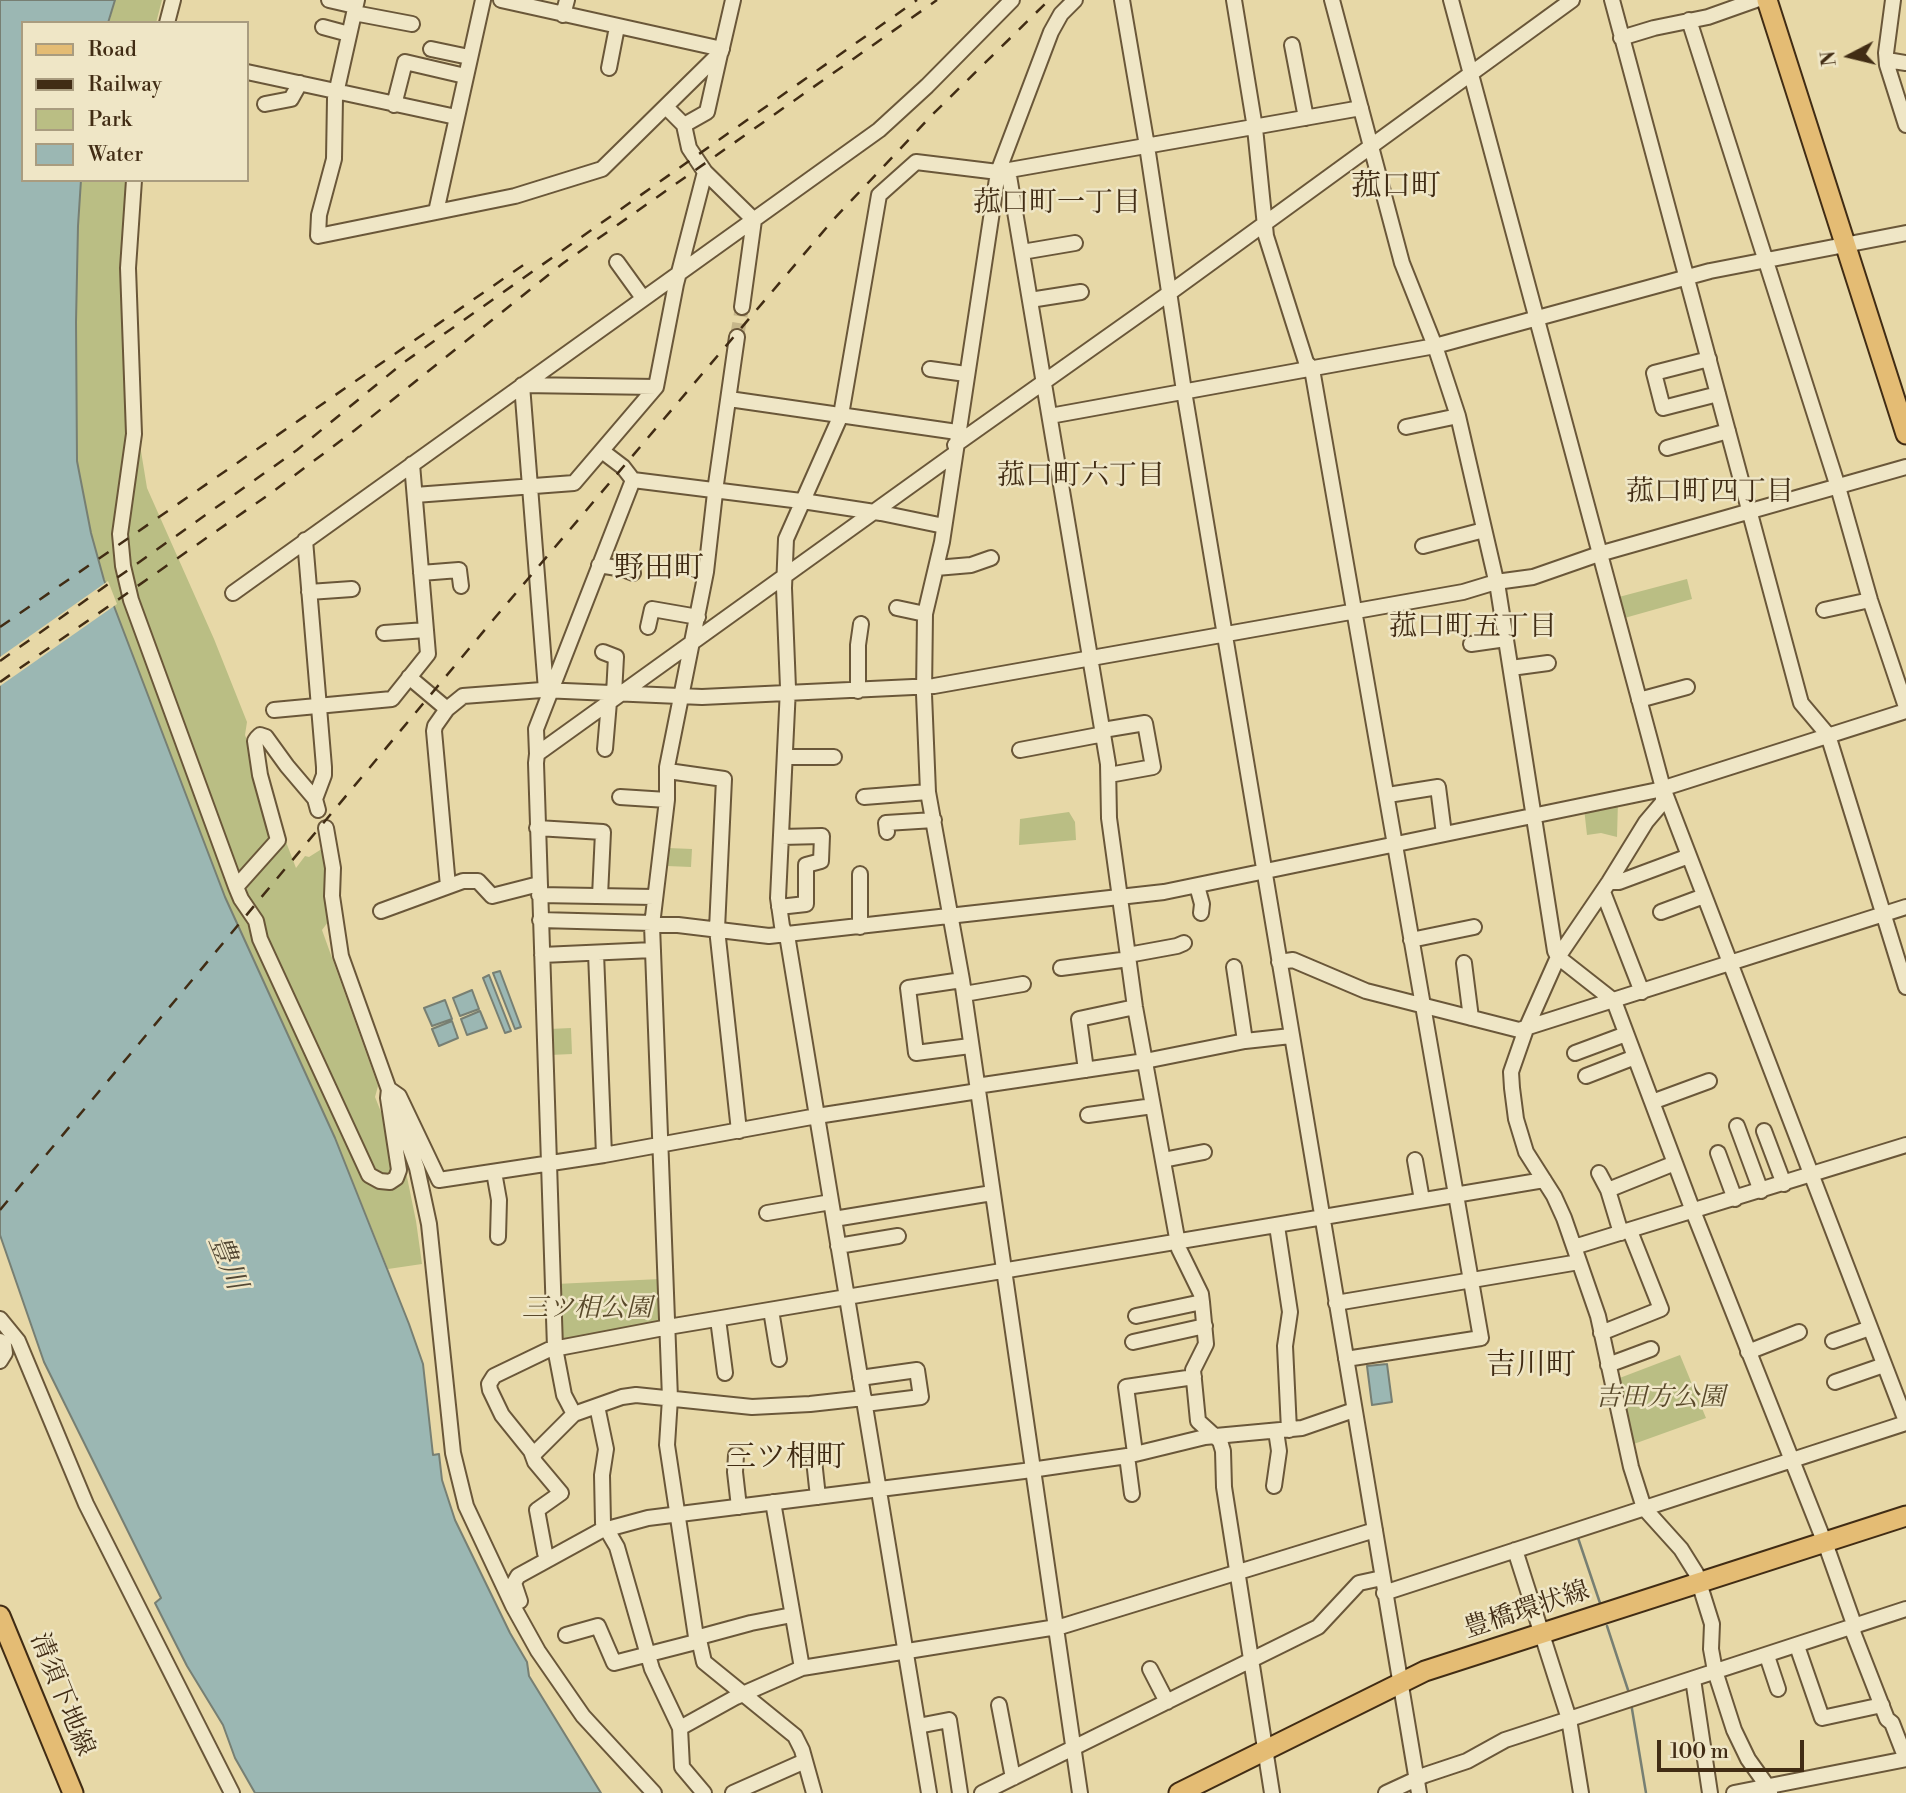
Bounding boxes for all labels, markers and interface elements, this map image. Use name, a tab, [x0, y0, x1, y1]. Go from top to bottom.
legend	[21, 21, 248, 182]
north arrow	[1815, 21, 1885, 91]
text: Road	[88, 37, 137, 63]
text: N	[1816, 50, 1842, 67]
text: Railway	[88, 72, 162, 98]
text: Park	[88, 107, 132, 133]
text: Water	[88, 142, 143, 168]
district label: 菰口町	[1351, 170, 1441, 206]
district label: 菰口町一丁目	[973, 187, 1141, 221]
district label: 菰口町六丁目	[997, 460, 1165, 494]
district label: 菰口町四丁目	[1626, 476, 1794, 510]
district label: 野田町	[614, 552, 704, 588]
district label: 菰口町五丁目	[1389, 611, 1557, 645]
water label: 豊川	[200, 1231, 252, 1295]
park label: 三ツ相公園	[522, 1294, 652, 1326]
district label: 吉川町	[1486, 1349, 1576, 1385]
park label: 吉田方公園	[1595, 1383, 1725, 1415]
district label: 三ツ相町	[726, 1441, 846, 1477]
street label: 豊橋環状線	[1460, 1576, 1594, 1646]
street label: 清須下地線	[22, 1629, 100, 1761]
scale bar	[1661, 1727, 1808, 1771]
text: 100 m	[1670, 1739, 1729, 1765]

